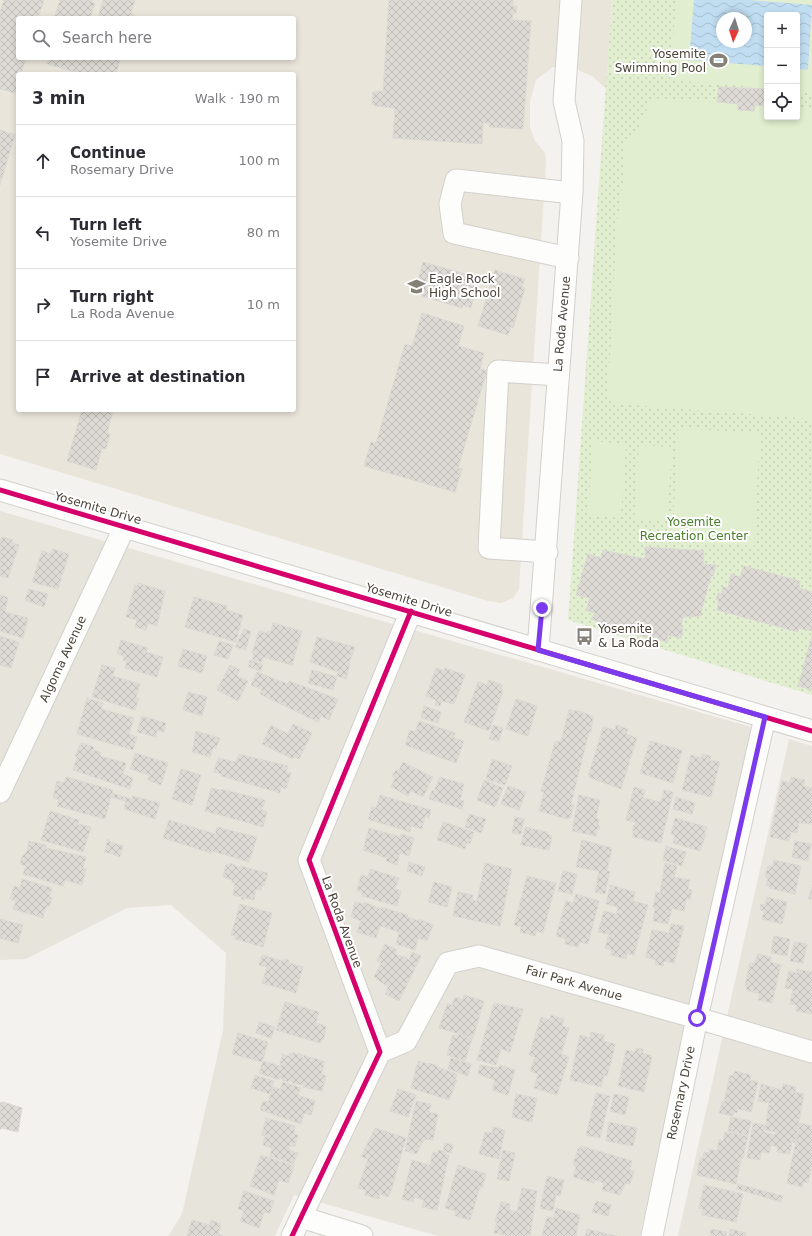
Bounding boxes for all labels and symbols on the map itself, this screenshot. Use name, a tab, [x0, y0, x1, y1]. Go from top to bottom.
north arrow	[716, 12, 752, 48]
place label: Yosemite Swimming Pool	[615, 47, 706, 75]
sports icon: Yosemite Swimming Pool	[709, 51, 729, 71]
place label: Eagle Rock High School	[429, 272, 500, 300]
street label: La Roda Avenue	[551, 275, 573, 373]
school or university icon: Eagle Rock High School	[406, 276, 426, 296]
street label: Yosemite Drive	[52, 489, 143, 527]
park label: Yosemite Recreation Center	[640, 515, 748, 543]
street label: Yosemite Drive	[363, 580, 454, 620]
route end	[533, 599, 551, 617]
street label: Algoma Avenue	[37, 613, 89, 705]
place label: Yosemite & La Roda	[597, 622, 659, 650]
bus stop icon: Yosemite & La Roda	[575, 626, 595, 646]
street label: La Roda Avenue	[319, 874, 365, 970]
street label: Fair Park Avenue	[524, 963, 624, 1003]
route start	[688, 1009, 706, 1027]
street label: Rosemary Drive	[664, 1045, 698, 1141]

